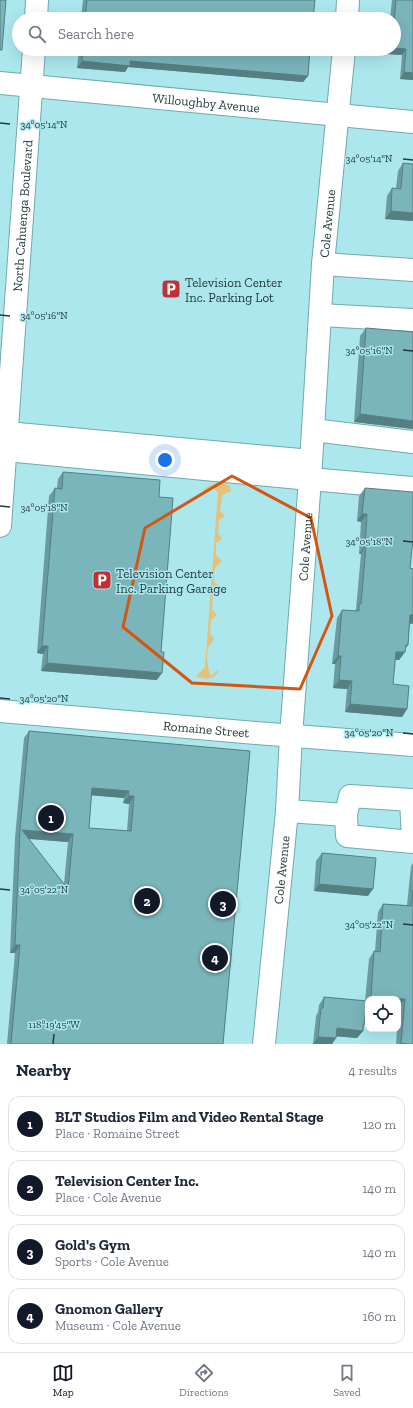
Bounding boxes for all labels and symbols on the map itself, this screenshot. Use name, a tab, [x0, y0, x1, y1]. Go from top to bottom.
street label: Willoughby Avenue	[152, 90, 260, 115]
text: 34°05'14"N	[21, 119, 68, 131]
street label: North Cahuenga Boulevard	[9, 139, 35, 292]
text: 34°05'14"N	[346, 153, 393, 165]
street label: Cole Avenue	[316, 189, 338, 258]
place label: Television Center Inc. Parking Lot	[185, 275, 283, 305]
parking icon: Television Center Inc. Parking Lot	[160, 278, 182, 300]
text: 34°05'16"N	[20, 310, 68, 322]
text: 34°05'16"N	[345, 345, 393, 357]
your location	[155, 450, 175, 470]
text: 34°05'18"N	[20, 502, 68, 514]
street label: Cole Avenue	[295, 512, 315, 581]
text: 34°05'18"N	[345, 536, 393, 548]
place label: Television Center Inc. Parking Garage	[116, 566, 227, 596]
parking icon: Television Center Inc. Parking Garage	[91, 569, 113, 591]
text: 34°05'20"N	[20, 693, 69, 705]
street label: Romaine Street	[162, 718, 250, 740]
text: 34°05'20"N	[345, 727, 394, 739]
pin: 1	[38, 803, 64, 833]
street label: Cole Avenue	[270, 835, 292, 905]
text: 34°05'22"N	[20, 884, 69, 896]
pin: 2	[134, 886, 160, 916]
pin: 3	[210, 889, 236, 919]
text: 34°05'22"N	[345, 919, 394, 931]
pin: 4	[202, 943, 228, 973]
text: 118°19'45"W	[28, 1019, 80, 1031]

